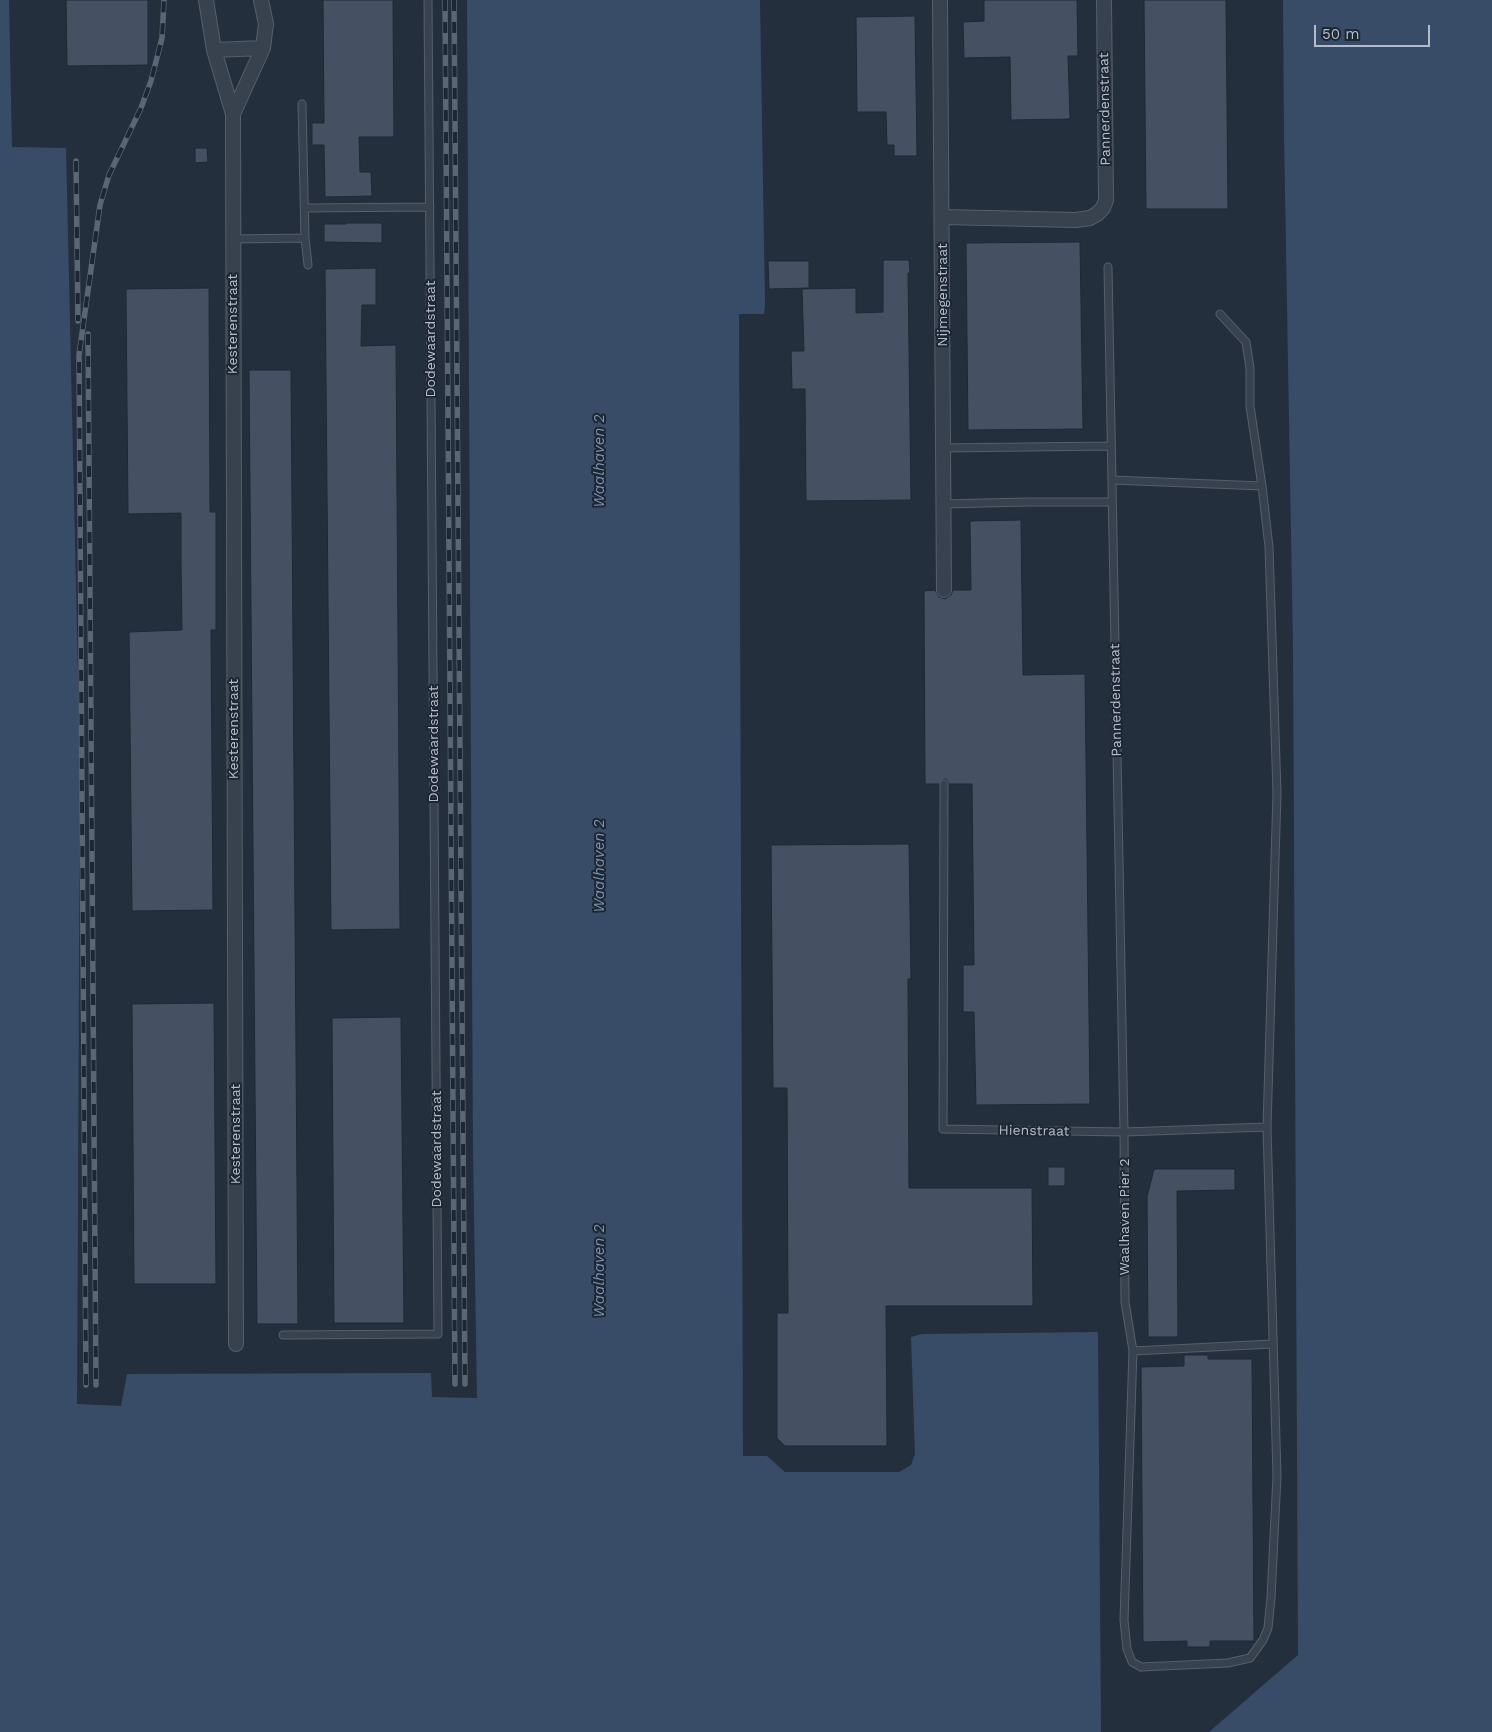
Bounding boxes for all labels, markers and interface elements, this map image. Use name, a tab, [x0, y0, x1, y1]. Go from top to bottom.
scale bar	[1317, 15, 1433, 47]
text: 50 m	[1322, 25, 1359, 43]
street label: Pannerdenstraat	[1096, 52, 1114, 166]
street label: Nijmegenstraat	[935, 243, 951, 347]
street label: Kesterenstraat	[225, 274, 241, 374]
street label: Dodewaardstraat	[423, 280, 439, 398]
water label: Waalhaven 2	[591, 414, 609, 508]
street label: Pannerdenstraat	[1107, 643, 1125, 757]
street label: Kesterenstraat	[226, 679, 242, 779]
street label: Dodewaardstraat	[426, 685, 442, 803]
water label: Waalhaven 2	[591, 819, 609, 913]
street label: Kesterenstraat	[228, 1084, 244, 1184]
street label: Dodewaardstraat	[429, 1090, 445, 1208]
street label: Hienstraat	[998, 1122, 1070, 1140]
street label: Waalhaven Pier 2	[1117, 1158, 1133, 1276]
water label: Waalhaven 2	[591, 1224, 609, 1318]

